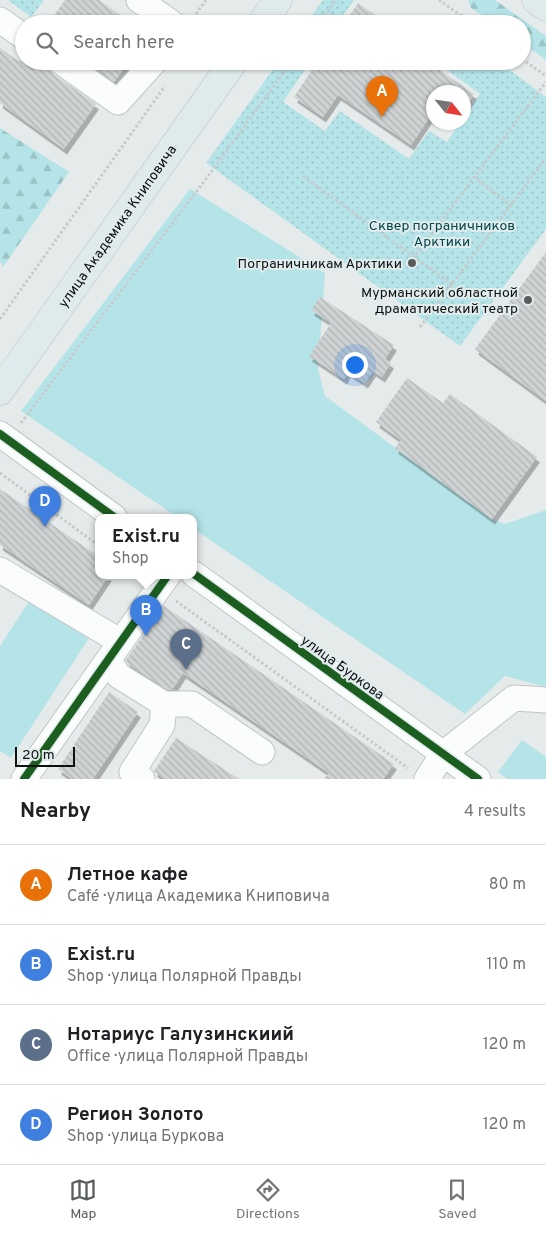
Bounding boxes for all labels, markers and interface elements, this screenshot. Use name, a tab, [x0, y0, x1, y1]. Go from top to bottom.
search box	[15, 15, 531, 70]
icon: search	[33, 29, 61, 57]
text: Search here	[73, 31, 175, 55]
pin: A	[366, 76, 398, 117]
north arrow	[426, 85, 471, 130]
street label: улица Академика Книповича	[55, 142, 181, 312]
park label: Сквер пограничников Арктики	[369, 218, 515, 251]
place label: Пограничникам Арктики	[238, 256, 402, 273]
marker: Пограничникам Арктики	[406, 257, 418, 269]
place label: Мурманский областной драматический театр	[361, 285, 518, 318]
marker: Мурманский областной драматический театр	[522, 294, 534, 306]
your location	[342, 352, 368, 378]
pin: D	[29, 486, 61, 527]
popup	[95, 514, 197, 579]
text: Exist.ru	[112, 525, 180, 549]
text: Shop	[112, 549, 149, 569]
pin: B	[130, 595, 162, 636]
pin: C	[170, 629, 202, 670]
street label: улица Буркова	[297, 632, 387, 704]
scale bar	[15, 744, 75, 767]
text: 20 m	[22, 747, 55, 764]
text: Nearby	[20, 798, 91, 825]
text: 4 results	[464, 802, 526, 822]
text: Летное кафе	[67, 863, 188, 887]
text: A	[30, 875, 42, 895]
text: 80 m	[489, 875, 526, 895]
text: Café · улица Академика Книповича	[67, 887, 330, 907]
text: Exist.ru	[67, 943, 135, 967]
text: B	[30, 955, 42, 975]
text: 110 m	[486, 955, 526, 975]
text: Shop · улица Полярной Правды	[67, 967, 302, 987]
text: Нотариус Галузинскиий	[67, 1023, 294, 1047]
text: C	[31, 1035, 41, 1055]
text: 120 m	[483, 1035, 526, 1055]
text: Office · улица Полярной Правды	[67, 1047, 308, 1067]
text: Регион Золото	[67, 1103, 203, 1127]
text: D	[30, 1115, 42, 1135]
text: 120 m	[483, 1115, 526, 1135]
text: Shop · улица Буркова	[67, 1127, 224, 1147]
tab: Map	[69, 1176, 97, 1223]
tab: Directions	[236, 1176, 300, 1223]
tab: Saved	[438, 1176, 477, 1223]

